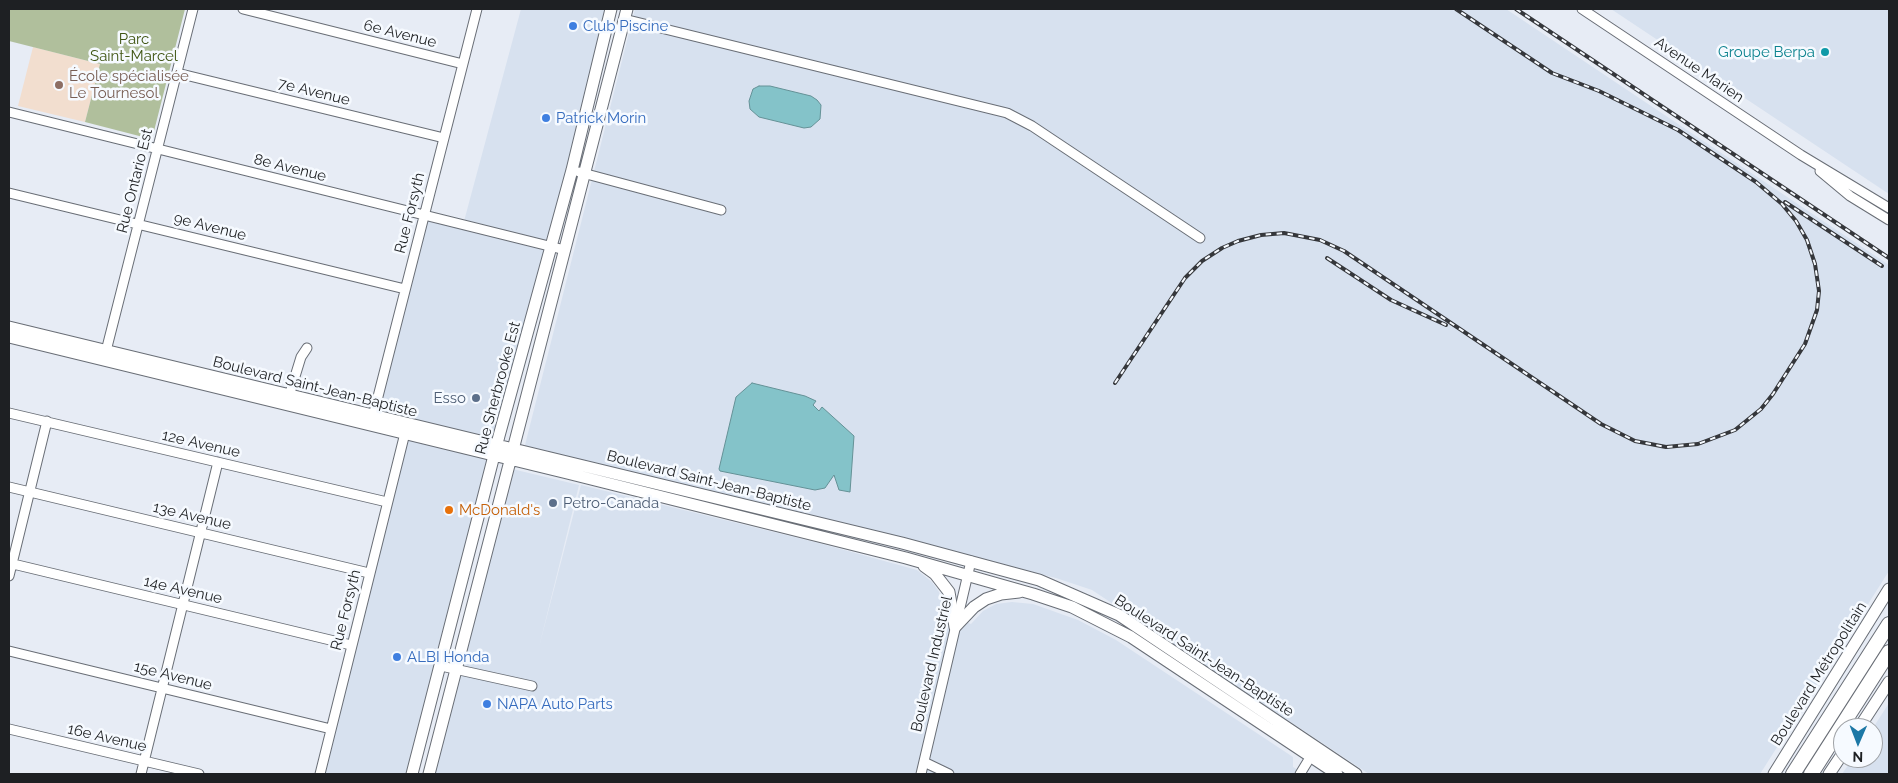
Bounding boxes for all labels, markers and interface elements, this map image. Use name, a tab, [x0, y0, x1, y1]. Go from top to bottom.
street label: 6e Avenue	[362, 16, 438, 52]
place label: Club Piscine	[583, 17, 668, 35]
marker: Club Piscine	[567, 20, 579, 32]
park label: Parc Saint-Marcel	[90, 30, 178, 65]
street label: Avenue Marien	[1651, 34, 1747, 106]
place label: Groupe Berpa	[1718, 43, 1815, 61]
marker: Groupe Berpa	[1819, 46, 1831, 58]
place label: École spécialisée Le Tournesol	[69, 67, 189, 102]
street label: 7e Avenue	[276, 74, 352, 110]
marker: École spécialisée Le Tournesol	[53, 79, 65, 91]
place label: Patrick Morin	[556, 109, 646, 127]
marker: Patrick Morin	[540, 112, 552, 124]
street label: Rue Ontario Est	[113, 127, 157, 235]
street label: 8e Avenue	[252, 150, 328, 186]
street label: Rue Forsyth	[391, 171, 429, 255]
street label: 9e Avenue	[172, 209, 248, 245]
street label: Rue Sherbrooke Est	[472, 320, 524, 456]
street label: Boulevard Saint-Jean-Baptiste	[211, 353, 419, 421]
place label: Esso	[433, 389, 466, 407]
marker: Esso	[470, 392, 482, 404]
street label: 12e Avenue	[160, 426, 242, 462]
street label: Boulevard Saint-Jean-Baptiste	[605, 447, 813, 515]
place label: Petro-Canada	[563, 494, 659, 512]
marker: Petro-Canada	[547, 497, 559, 509]
street label: 13e Avenue	[151, 498, 233, 534]
place label: McDonald's	[459, 501, 540, 519]
marker: McDonald's	[443, 504, 455, 516]
street label: Rue Forsyth	[327, 568, 365, 652]
street label: 14e Avenue	[142, 572, 224, 608]
street label: Boulevard Saint-Jean-Baptiste	[1111, 591, 1297, 721]
street label: Boulevard Industriel	[908, 594, 956, 734]
street label: Boulevard Métropolitain	[1767, 599, 1871, 749]
place label: ALBI Honda	[407, 648, 490, 666]
marker: ALBI Honda	[391, 651, 403, 663]
street label: 15e Avenue	[132, 658, 214, 694]
place label: NAPA Auto Parts	[497, 695, 613, 713]
marker: NAPA Auto Parts	[481, 698, 493, 710]
north arrow	[1833, 718, 1883, 768]
street label: 16e Avenue	[66, 720, 148, 756]
text: N	[1852, 749, 1863, 765]

